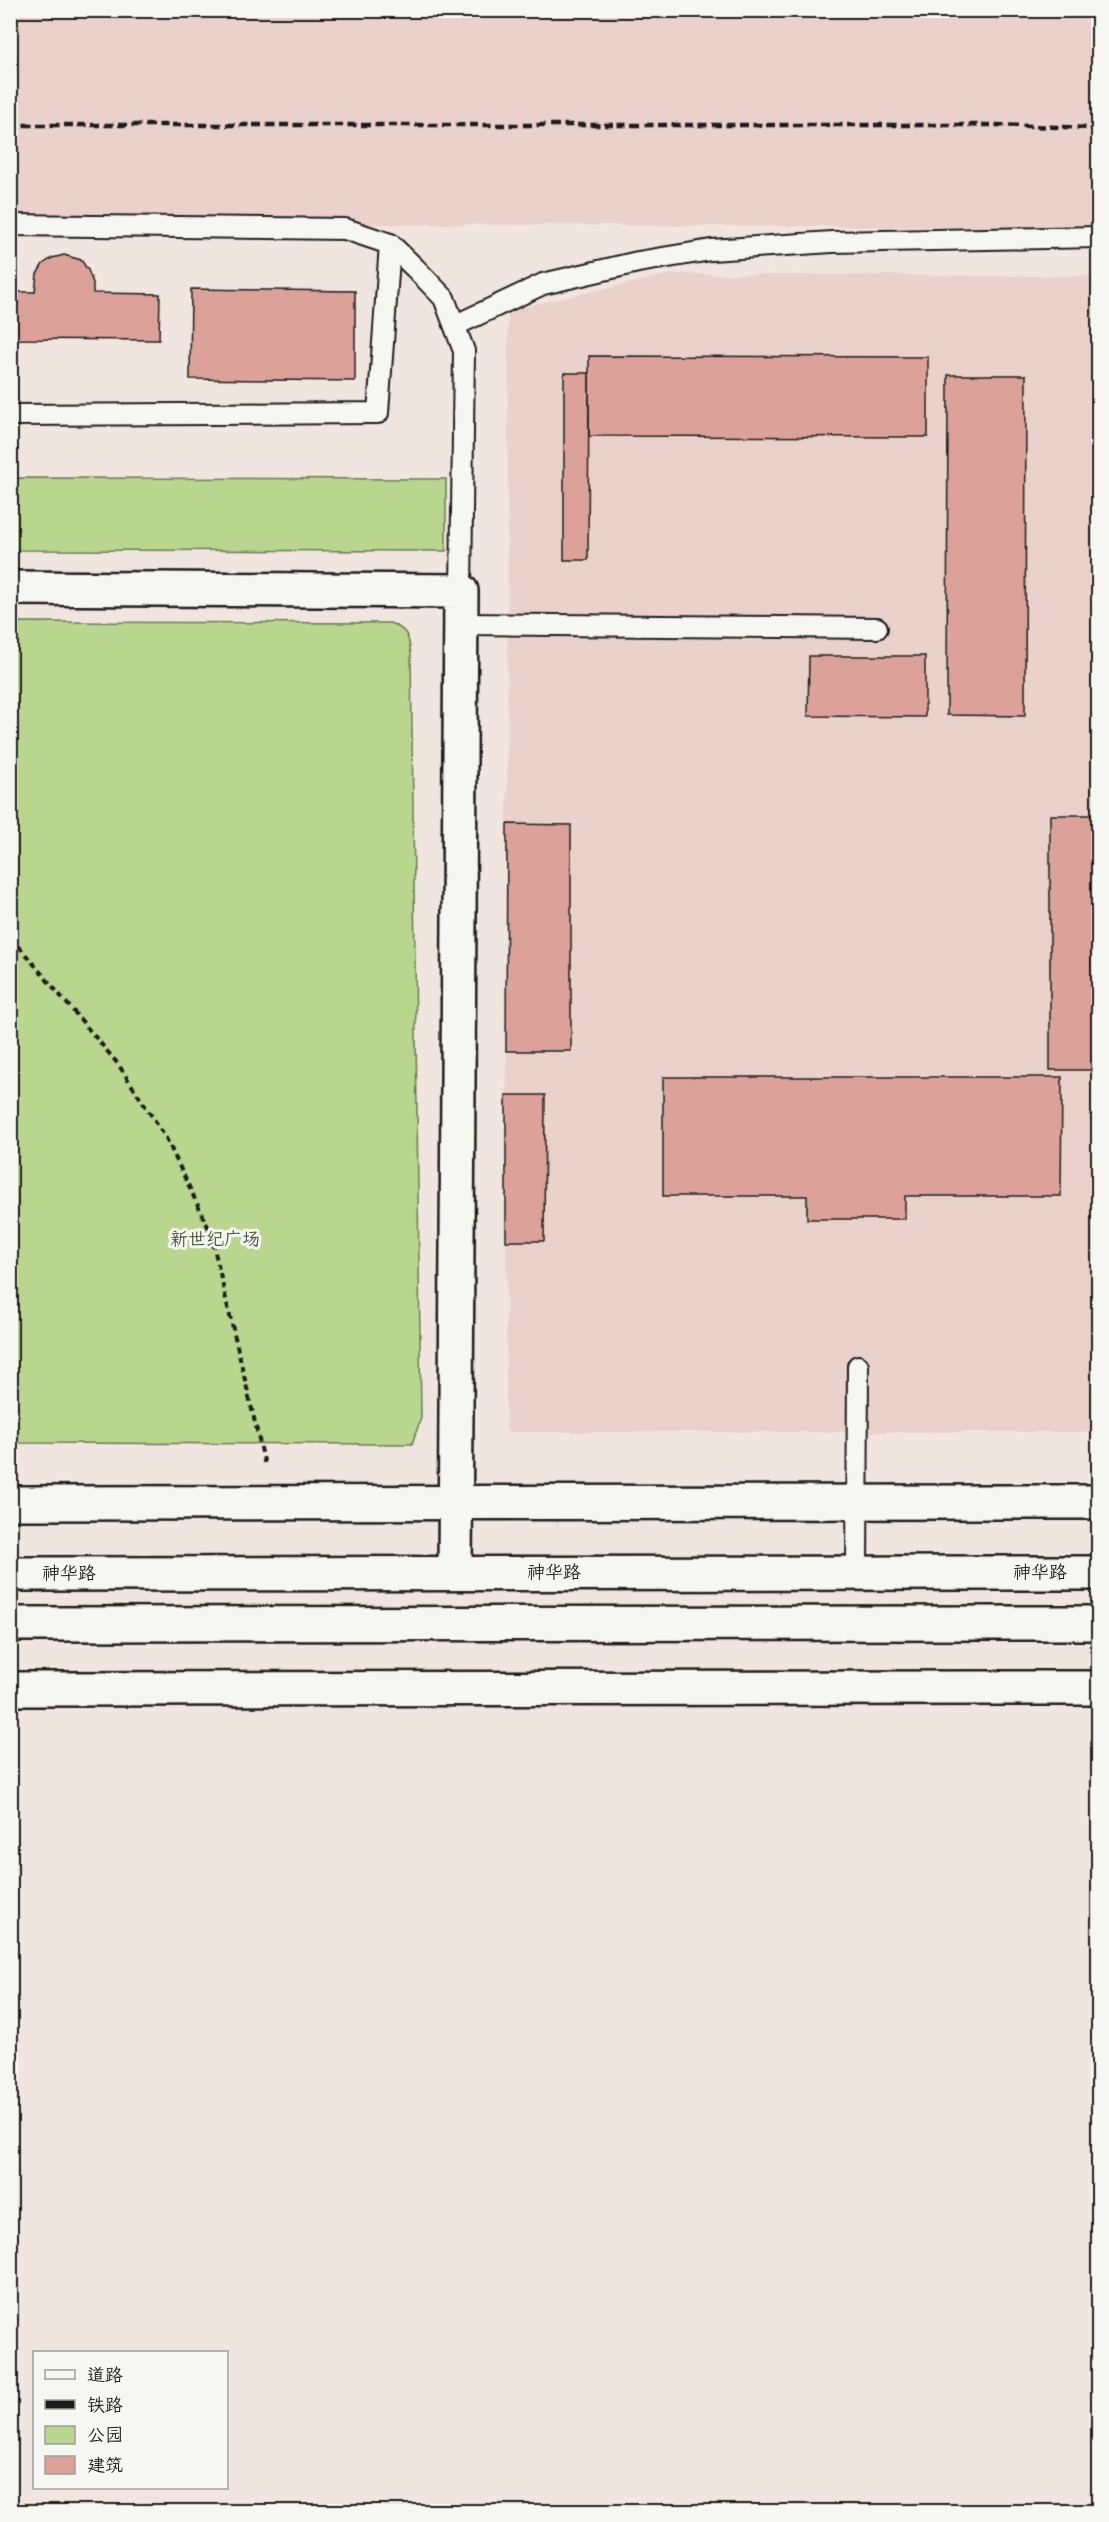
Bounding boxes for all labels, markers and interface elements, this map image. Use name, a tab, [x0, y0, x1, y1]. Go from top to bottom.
park label: 新世纪广场	[170, 1226, 260, 1255]
street label: 神华路	[527, 1559, 581, 1588]
street label: 神华路	[1013, 1559, 1067, 1588]
street label: 神华路	[42, 1560, 96, 1589]
legend	[33, 2351, 228, 2489]
text: 道路	[87, 2362, 123, 2391]
text: 铁路	[87, 2392, 123, 2421]
text: 公园	[87, 2422, 123, 2451]
text: 建筑	[87, 2452, 123, 2481]

